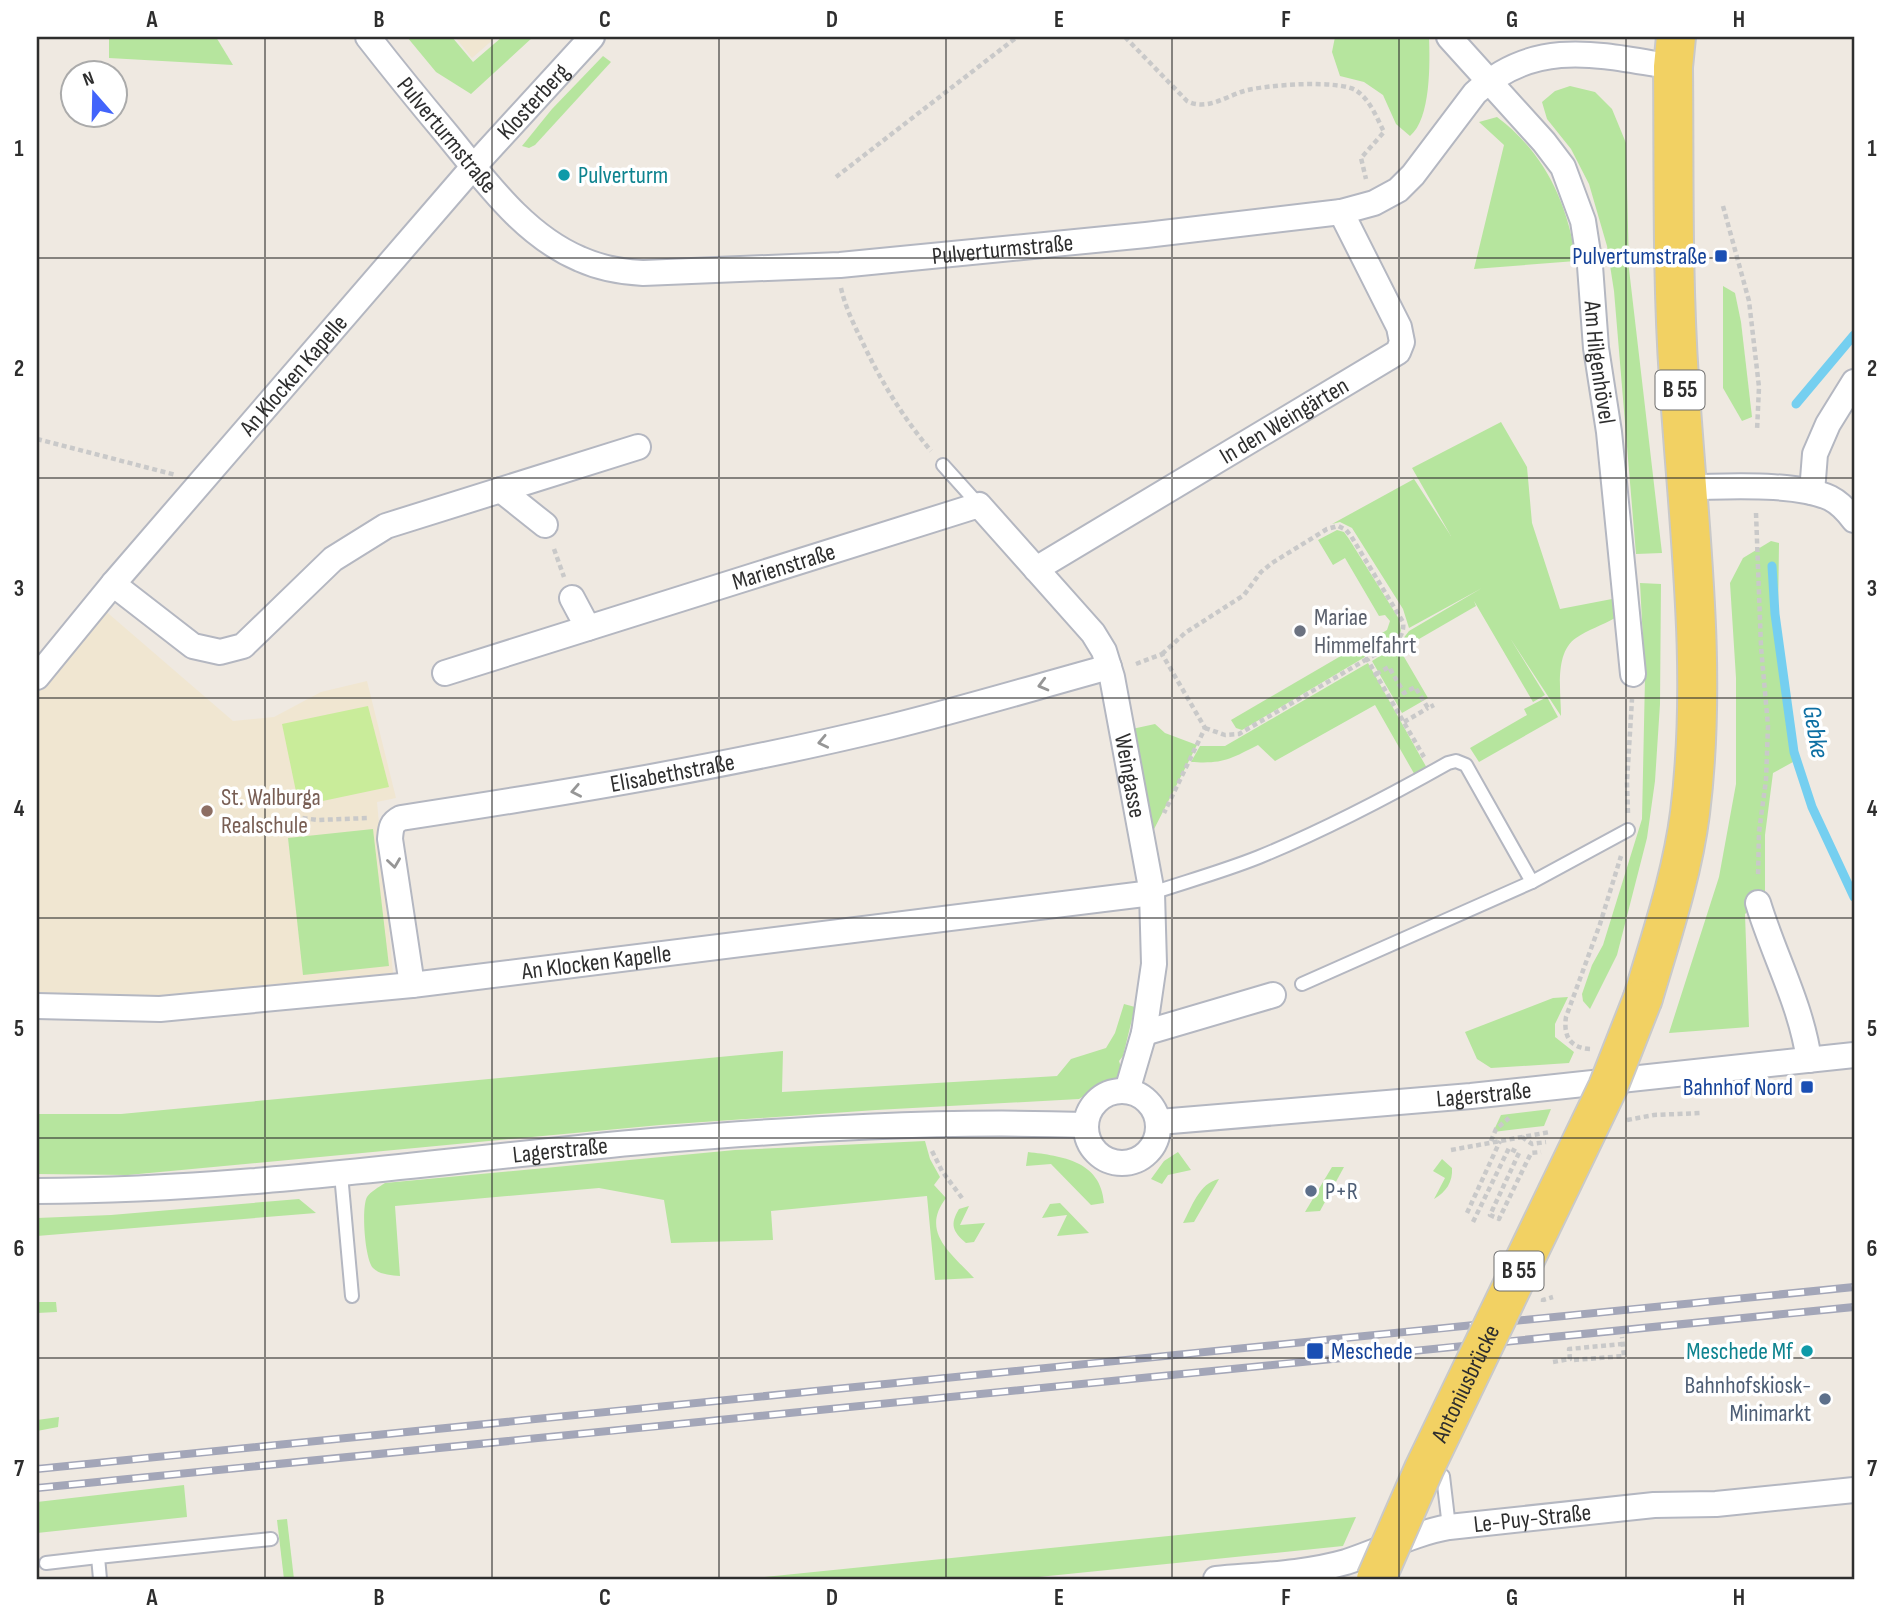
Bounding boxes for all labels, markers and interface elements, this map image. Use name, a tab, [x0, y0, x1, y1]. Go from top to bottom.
text: A	[146, 6, 159, 34]
text: B	[374, 6, 385, 34]
text: C	[599, 6, 611, 34]
text: D	[826, 6, 838, 34]
text: E	[1054, 6, 1064, 34]
text: F	[1281, 6, 1291, 34]
text: G	[1506, 6, 1518, 34]
text: H	[1733, 6, 1745, 34]
street label: Klosterberg	[491, 57, 575, 145]
north arrow	[60, 60, 130, 130]
text: N	[80, 67, 97, 92]
street label: Pulverturmstraße	[391, 71, 503, 199]
text: 1	[14, 135, 24, 163]
text: 1	[1867, 135, 1877, 163]
place label: Pulverturm	[578, 161, 668, 190]
marker: Pulverturm	[556, 167, 572, 183]
street label: Pulverturmstraße	[931, 228, 1075, 270]
place label: Pulvertumstraße	[1572, 242, 1707, 271]
marker: Pulvertumstraße	[1713, 248, 1729, 264]
street label: Am Hilgenhövel	[1578, 299, 1622, 426]
street label: An Klocken Kapelle	[232, 309, 353, 442]
text: 2	[14, 355, 24, 383]
text: 2	[1867, 355, 1877, 383]
road number: B 55	[1656, 370, 1704, 410]
street label: In den Weingärten	[1214, 371, 1354, 470]
street label: Marienstraße	[729, 537, 839, 596]
text: 3	[14, 575, 24, 603]
text: 3	[1867, 575, 1877, 603]
place label: Mariae Himmelfahrt	[1314, 603, 1416, 660]
marker: Mariae Himmelfahrt	[1292, 623, 1308, 639]
one-way arrow	[1038, 677, 1050, 691]
water label: Gebke	[1795, 703, 1835, 761]
street label: Weingasse	[1108, 731, 1152, 820]
one-way arrow	[817, 733, 829, 748]
street label: Elisabethstraße	[608, 747, 737, 798]
one-way arrow	[570, 782, 582, 797]
place label: St. Walburga Realschule	[221, 783, 321, 840]
text: 4	[14, 795, 25, 823]
text: 4	[1867, 795, 1878, 823]
marker: St. Walburga Realschule	[199, 803, 215, 819]
one-way arrow	[386, 858, 401, 869]
street label: An Klocken Kapelle	[519, 938, 673, 986]
text: 5	[14, 1015, 24, 1043]
text: 5	[1867, 1015, 1877, 1043]
place label: Bahnhof Nord	[1683, 1073, 1793, 1102]
street label: Lagerstraße	[1435, 1075, 1533, 1113]
marker: Bahnhof Nord	[1799, 1079, 1815, 1095]
street label: Lagerstraße	[511, 1131, 609, 1169]
place label: P+R	[1325, 1177, 1358, 1206]
marker: P+R	[1303, 1183, 1319, 1199]
text: 6	[14, 1235, 24, 1263]
text: 6	[1867, 1235, 1877, 1263]
road number: B 55	[1494, 1252, 1544, 1290]
street label: Antoniusbrücke	[1424, 1320, 1506, 1448]
place label: Meschede	[1331, 1337, 1413, 1366]
place label: Meschede Mf	[1686, 1337, 1794, 1366]
marker: Meschede	[1305, 1341, 1325, 1361]
marker: Meschede Mf	[1799, 1343, 1815, 1359]
place label: Bahnhofskiosk- Minimarkt	[1685, 1371, 1811, 1428]
marker: Bahnhofskiosk- Minimarkt	[1817, 1391, 1833, 1407]
text: 7	[14, 1455, 24, 1483]
text: 7	[1867, 1455, 1877, 1483]
street label: Le-Puy-Straße	[1472, 1497, 1593, 1539]
text: A	[146, 1584, 159, 1612]
text: B	[374, 1584, 385, 1612]
text: C	[599, 1584, 611, 1612]
text: D	[826, 1584, 838, 1612]
text: E	[1054, 1584, 1064, 1612]
text: F	[1281, 1584, 1291, 1612]
text: G	[1506, 1584, 1518, 1612]
text: H	[1733, 1584, 1745, 1612]

